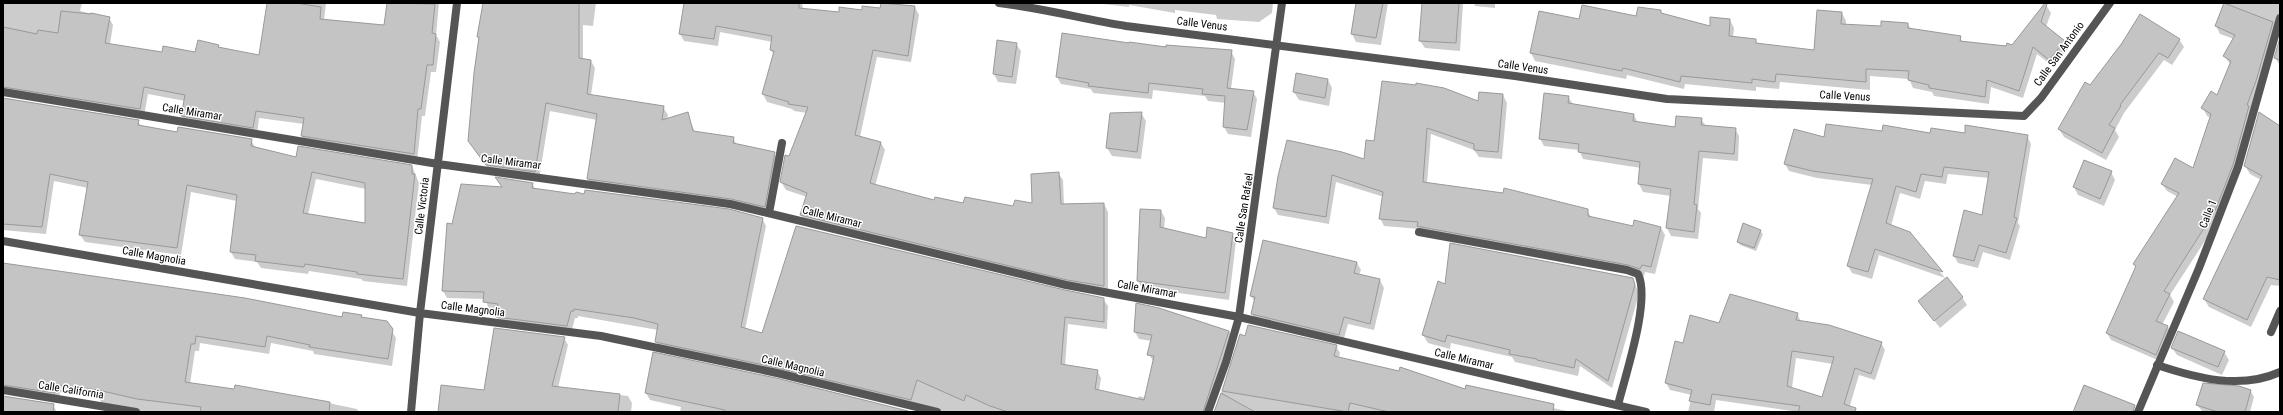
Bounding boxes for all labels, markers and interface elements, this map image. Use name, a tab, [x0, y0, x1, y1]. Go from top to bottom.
street label: Calle Venus	[1176, 14, 1228, 34]
street label: Calle San Antonio	[2031, 19, 2087, 89]
street label: Calle Venus	[1497, 57, 1549, 77]
street label: Calle Venus	[1819, 88, 1871, 104]
street label: Calle Miramar	[161, 101, 223, 123]
street label: Calle Miramar	[480, 152, 542, 172]
street label: Calle San Rafael	[1232, 172, 1256, 244]
street label: Calle Victoria	[412, 177, 432, 235]
street label: Calle 1	[2197, 198, 2219, 230]
street label: Calle Miramar	[801, 203, 863, 231]
street label: Calle Magnolia	[121, 244, 187, 268]
street label: Calle Miramar	[1116, 277, 1178, 301]
street label: Calle Magnolia	[440, 299, 506, 319]
street label: Calle Miramar	[1433, 346, 1496, 372]
street label: Calle Magnolia	[760, 352, 826, 380]
street label: Calle California	[37, 378, 105, 402]

